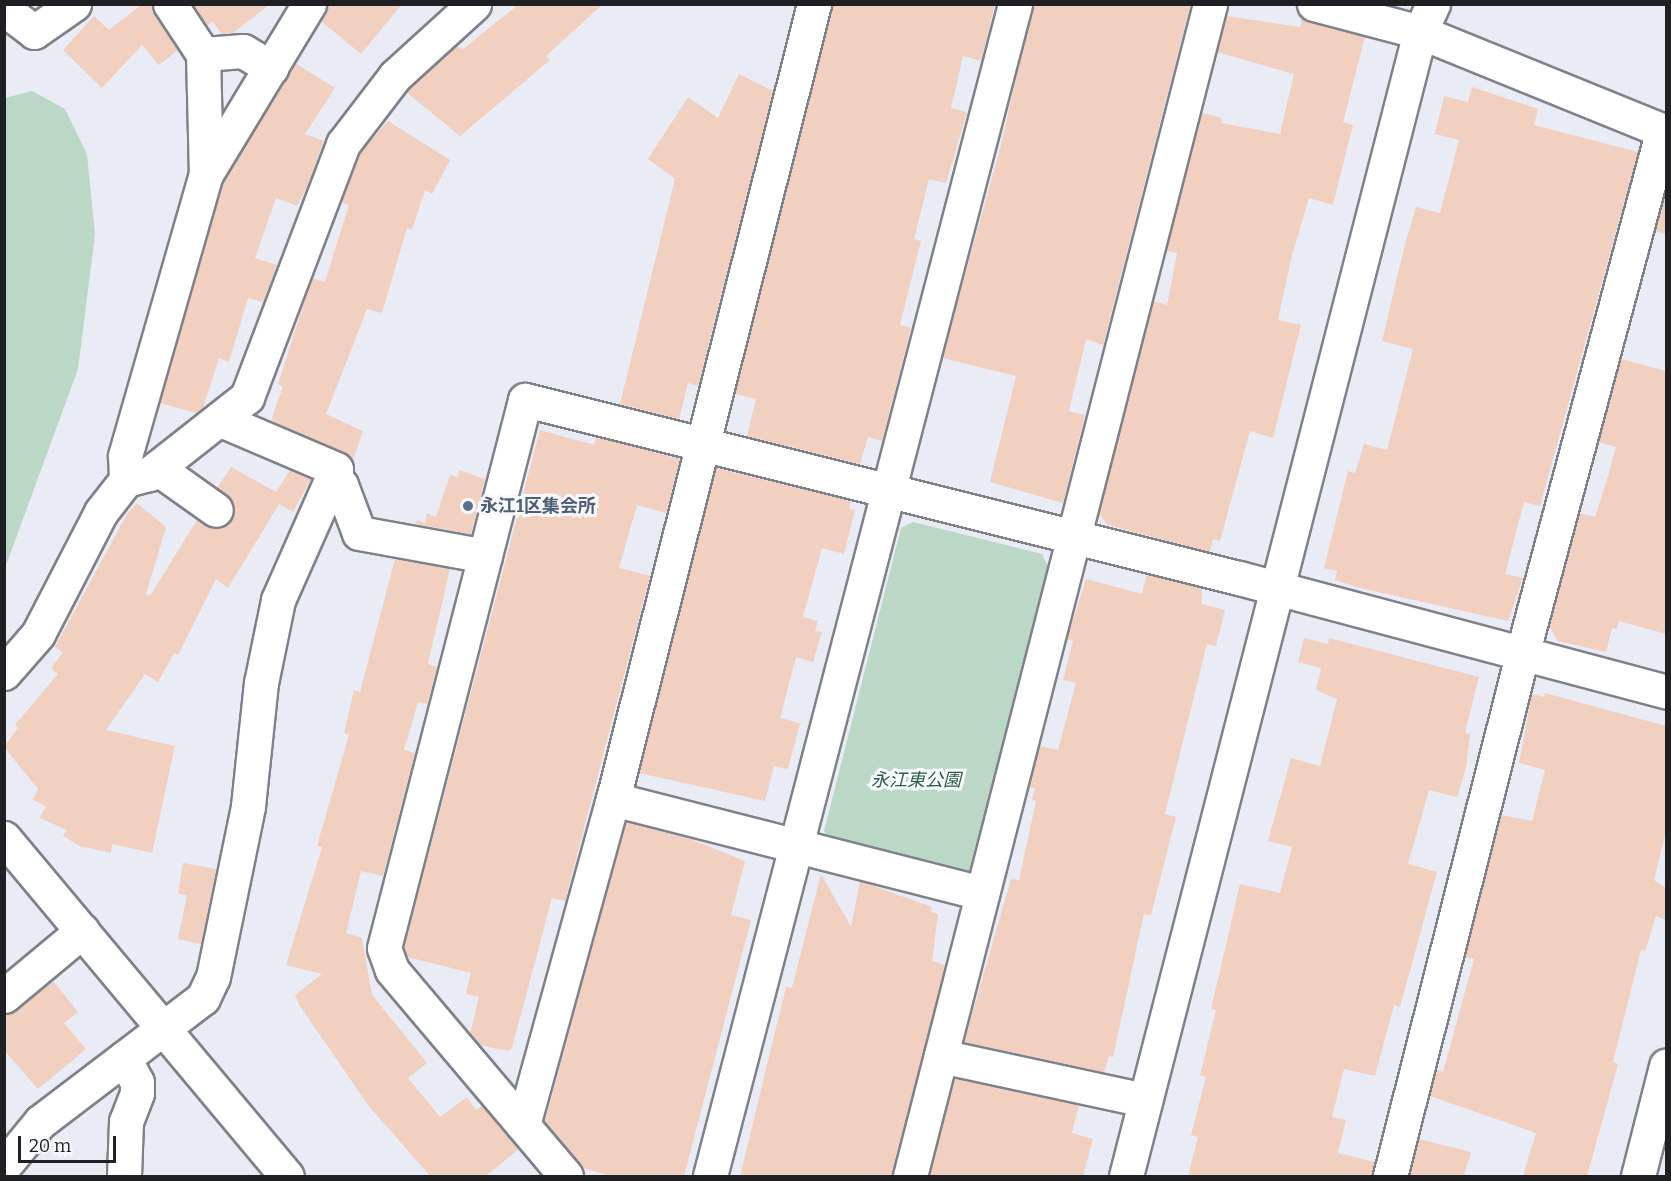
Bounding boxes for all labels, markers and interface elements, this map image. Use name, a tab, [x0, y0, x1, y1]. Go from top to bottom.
place label: 永江1区集会所	[480, 495, 596, 517]
marker: 永江1区集会所	[461, 499, 475, 513]
park label: 永江東公園	[871, 769, 961, 791]
scale bar	[21, 1124, 118, 1162]
text: 20 m	[29, 1135, 71, 1157]

